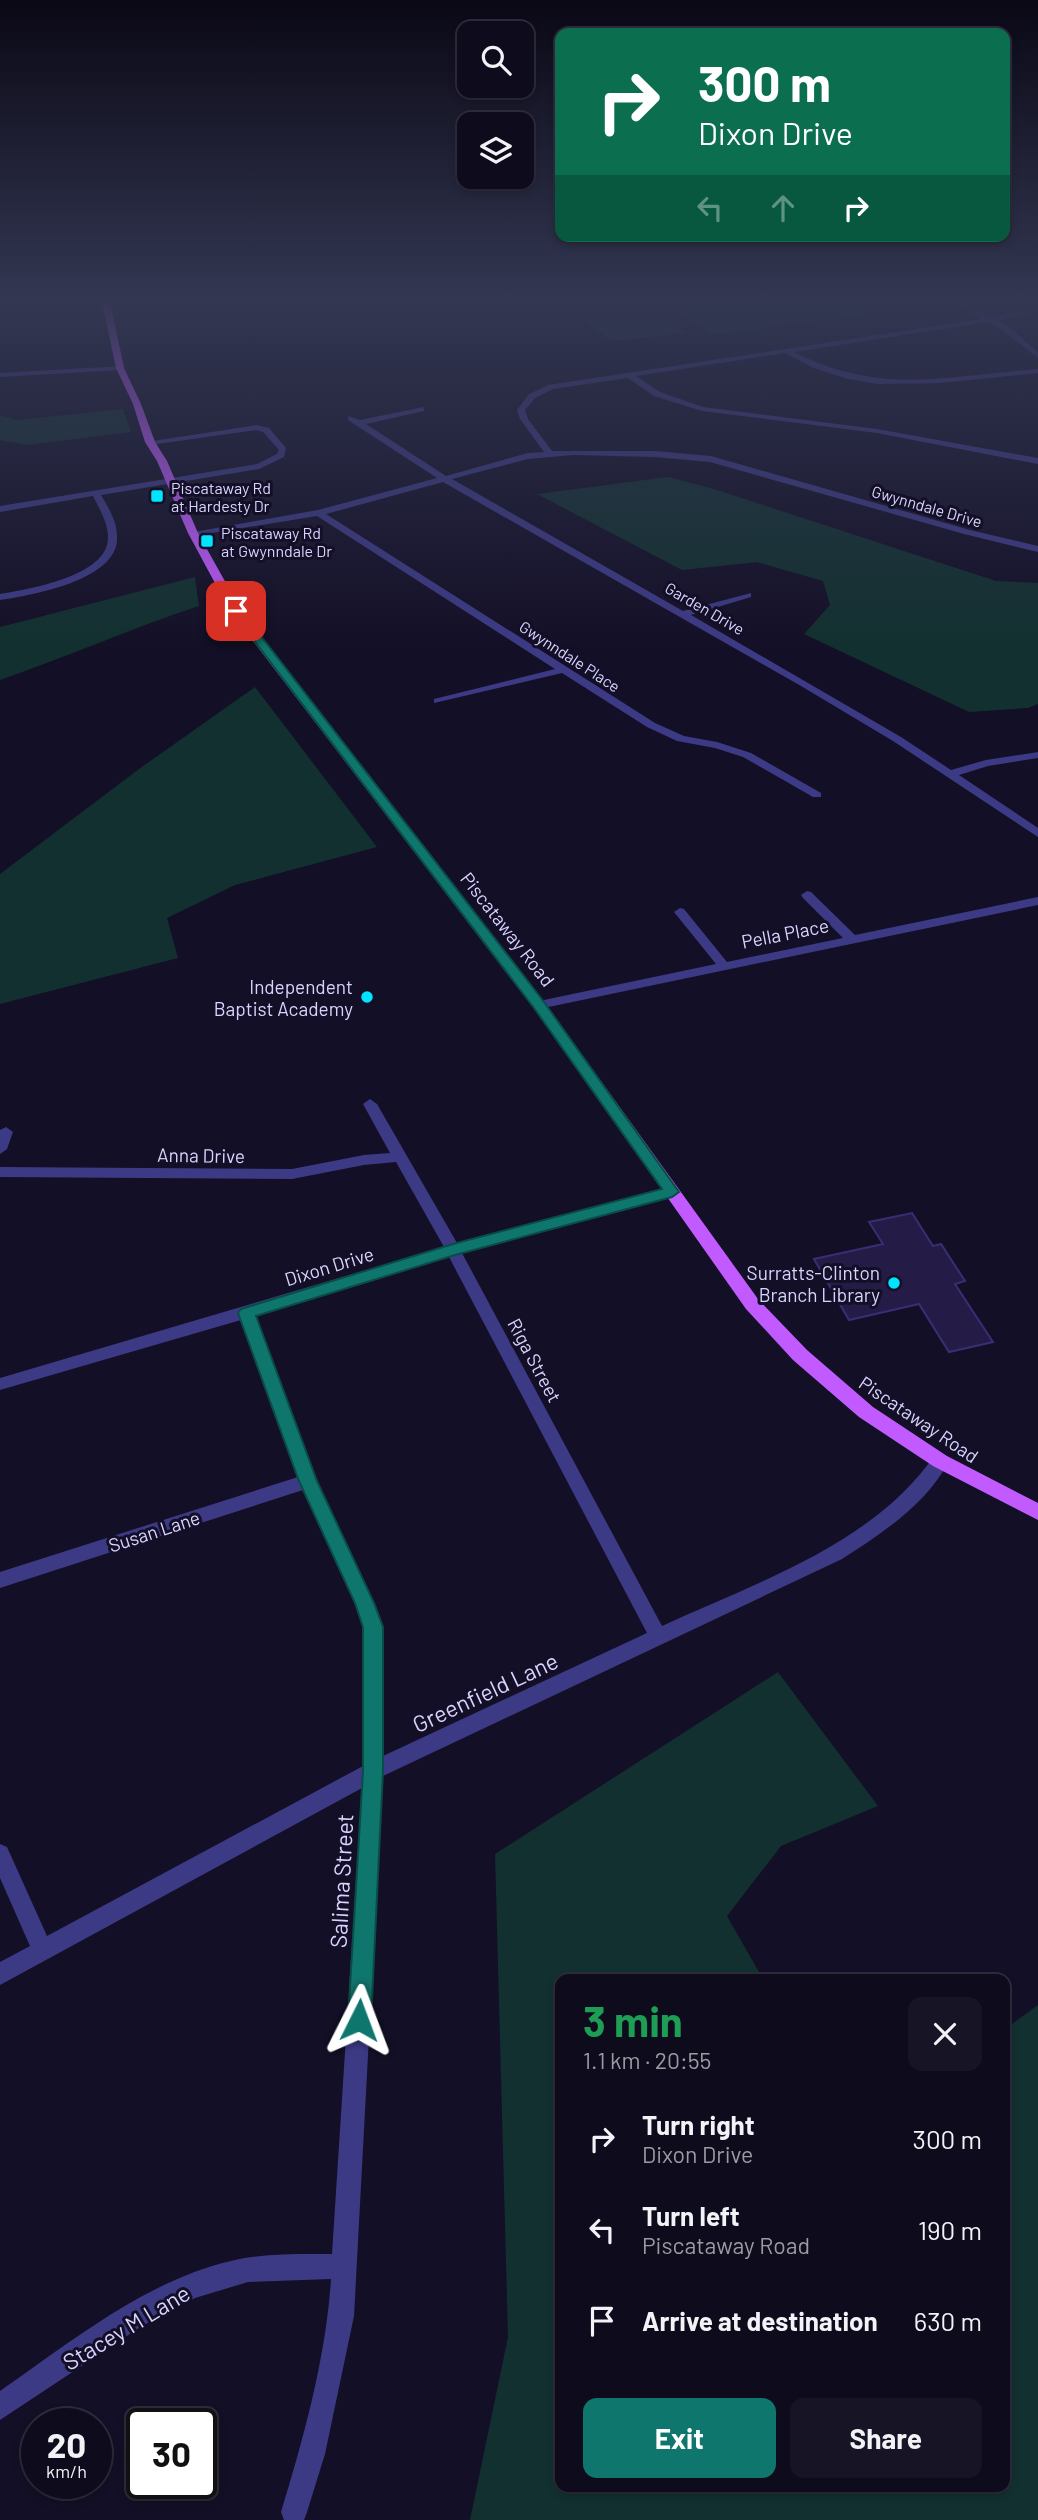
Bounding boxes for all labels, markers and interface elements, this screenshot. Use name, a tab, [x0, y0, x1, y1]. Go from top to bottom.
map controls	[457, 21, 534, 189]
button: search	[457, 21, 534, 98]
text: 300 m	[698, 53, 831, 112]
icon: right	[583, 56, 674, 147]
button: layers	[457, 112, 534, 189]
text: Dixon Drive	[698, 113, 853, 151]
icon: left	[691, 189, 729, 227]
icon: ahead	[764, 189, 802, 227]
icon: right	[837, 189, 875, 227]
place label: Piscataway Rd at Hardesty Dr	[171, 478, 271, 515]
street label: Gwynndale Drive	[870, 481, 984, 531]
marker: Piscataway Rd at Hardesty Dr	[149, 488, 165, 504]
place label: Piscataway Rd at Gwynndale Dr	[221, 523, 332, 560]
marker: Piscataway Rd at Gwynndale Dr	[199, 533, 215, 549]
street label: Garden Drive	[662, 578, 748, 638]
pin	[206, 581, 266, 641]
icon: arrive	[217, 592, 255, 630]
street label: Gwynndale Place	[516, 616, 624, 696]
street label: Piscataway Road	[456, 867, 560, 991]
street label: Pella Place	[739, 913, 831, 953]
place label: Independent Baptist Academy	[214, 975, 353, 1020]
marker: Independent Baptist Academy	[359, 989, 375, 1005]
street label: Anna Drive	[157, 1143, 245, 1167]
street label: Dixon Drive	[282, 1242, 376, 1290]
place label: Surratts-Clinton Branch Library	[747, 1261, 880, 1306]
marker: Surratts-Clinton Branch Library	[886, 1275, 902, 1291]
street label: Riga Street	[503, 1314, 567, 1406]
street label: Piscataway Road	[855, 1371, 983, 1467]
street label: Susan Lane	[105, 1505, 203, 1557]
street label: Greenfield Lane	[408, 1646, 562, 1738]
street label: Salima Street	[324, 1813, 358, 1949]
position arrow	[322, 1983, 396, 2057]
text: 3 min	[583, 1995, 683, 2045]
button: close	[908, 1997, 982, 2071]
text: 1.1 km · 20:55	[583, 2046, 711, 2074]
text: Turn right	[642, 2109, 755, 2140]
icon: right	[583, 2120, 621, 2158]
text: 300 m	[913, 2123, 982, 2154]
text: Dixon Drive	[642, 2140, 753, 2168]
text: Turn left	[642, 2200, 740, 2231]
icon: left	[583, 2211, 621, 2249]
text: 190 m	[918, 2214, 982, 2245]
text: Piscataway Road	[642, 2231, 810, 2259]
street label: Stacey M Lane	[58, 2278, 194, 2376]
icon: arrive	[583, 2302, 621, 2340]
text: Arrive at destination	[642, 2305, 878, 2336]
text: 630 m	[914, 2305, 982, 2336]
button: Exit	[583, 2398, 776, 2478]
button: Share	[790, 2398, 982, 2478]
speed limit sign: 30	[126, 2408, 217, 2499]
text: 20	[47, 2423, 86, 2465]
text: km/h	[46, 2460, 87, 2482]

